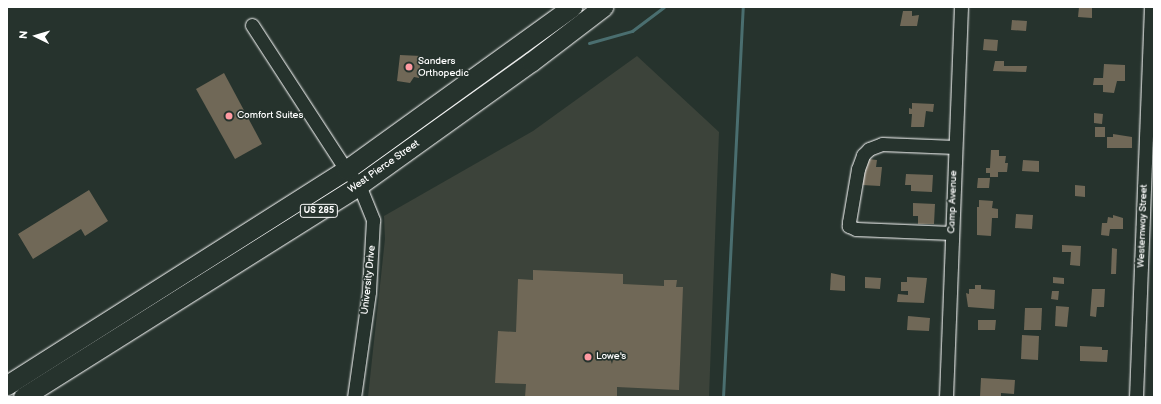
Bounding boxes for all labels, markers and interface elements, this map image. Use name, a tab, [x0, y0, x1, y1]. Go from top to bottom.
north arrow	[16, 16, 56, 56]
text: N	[17, 30, 30, 40]
place label: Sanders Orthopedic	[418, 55, 469, 78]
marker: Sanders Orthopedic	[403, 61, 415, 73]
place label: Comfort Suites	[237, 110, 304, 122]
marker: Comfort Suites	[224, 111, 234, 121]
street label: West Pierce Street	[346, 138, 422, 196]
street label: Camp Avenue	[946, 170, 960, 234]
street label: Westernway Street	[1136, 184, 1150, 268]
road number: US 285	[299, 204, 339, 218]
street label: University Drive	[359, 244, 379, 316]
place label: Lowe's	[596, 351, 626, 363]
marker: Lowe's	[583, 352, 593, 362]

